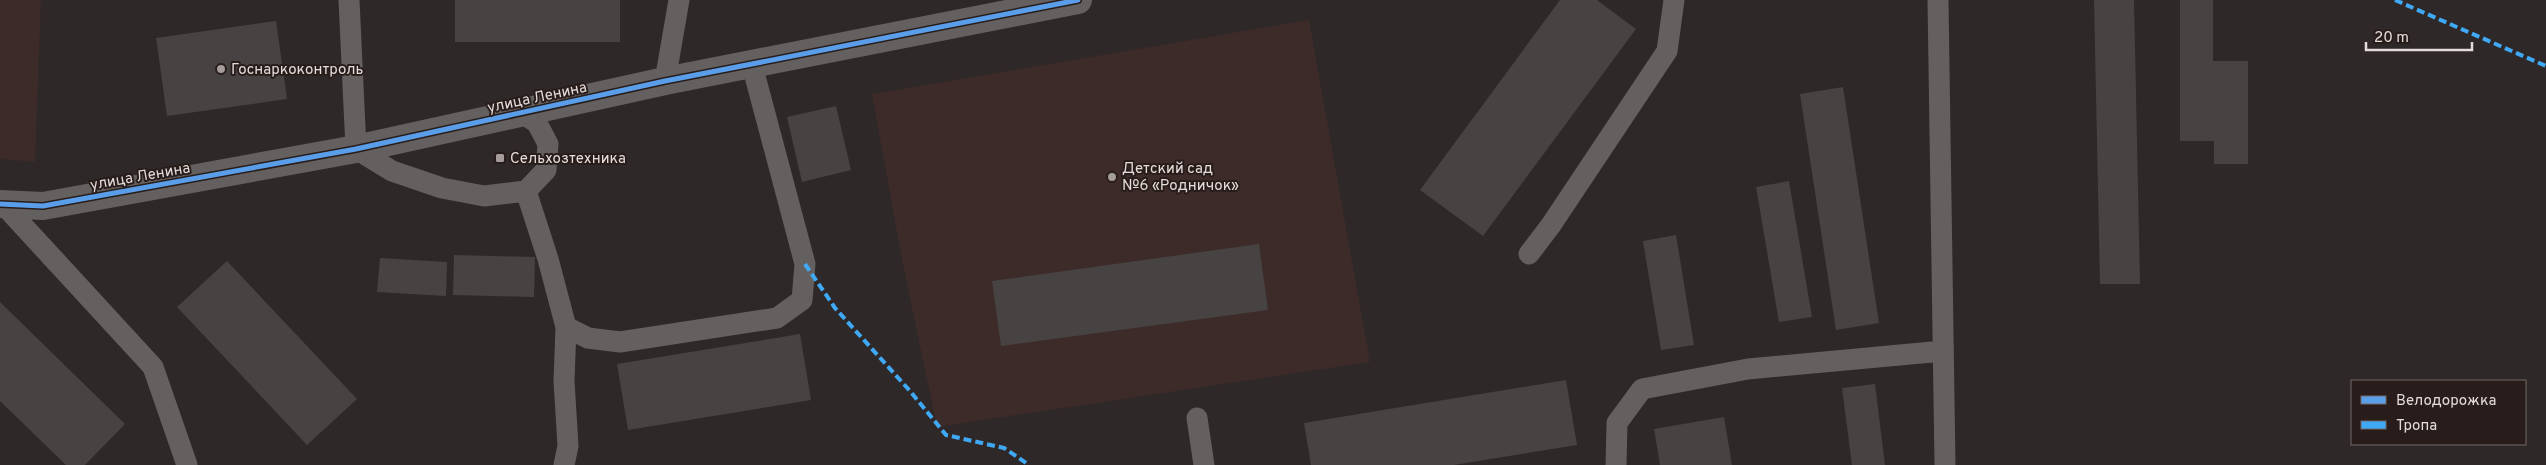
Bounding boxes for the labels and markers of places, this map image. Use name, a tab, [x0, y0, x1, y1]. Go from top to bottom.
place label: Госнаркоконтроль	[231, 61, 364, 80]
marker: Госнаркоконтроль	[215, 63, 227, 75]
place label: Сельхозтехника	[510, 150, 626, 169]
marker: Сельхозтехника	[494, 152, 506, 164]
place label: Детский сад №6 «Родничок»	[1122, 160, 1239, 196]
marker: Детский сад №6 «Родничок»	[1106, 171, 1118, 183]

